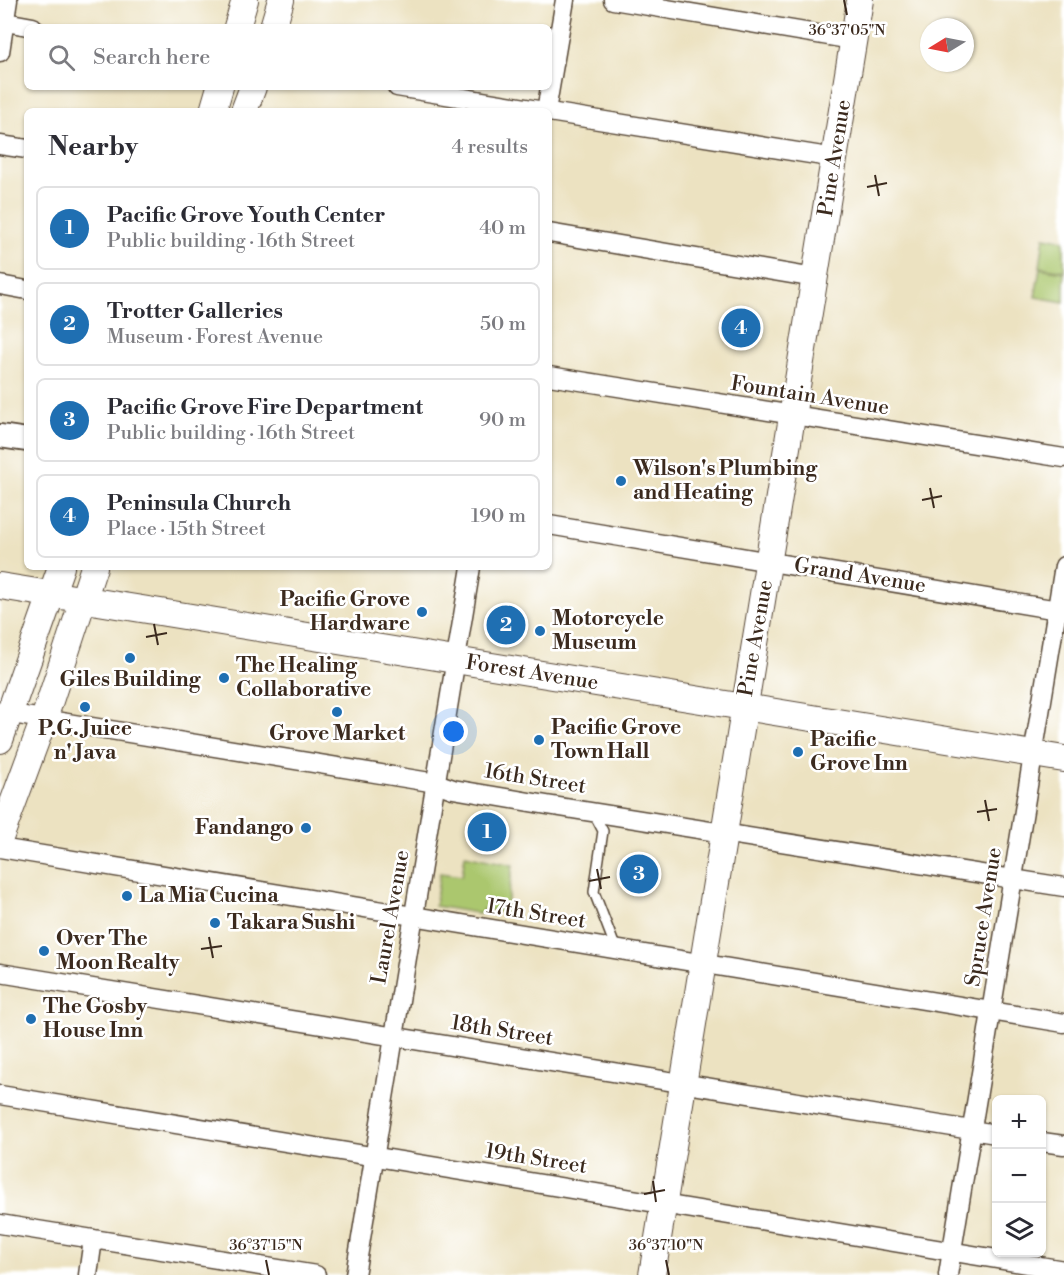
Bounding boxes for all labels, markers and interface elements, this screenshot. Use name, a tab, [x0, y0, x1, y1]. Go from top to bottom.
north arrow	[920, 18, 974, 72]
text: 36°37'05"N	[808, 21, 886, 40]
search box	[24, 24, 552, 90]
icon: search	[45, 41, 78, 74]
text: Search here	[93, 44, 210, 71]
street label: Pine Avenue	[813, 98, 857, 218]
text: Nearby	[48, 131, 138, 163]
text: 4 results	[451, 135, 528, 160]
text: Pacific Grove Youth Center	[107, 202, 385, 229]
text: 1	[65, 216, 74, 241]
text: 40 m	[479, 216, 526, 241]
text: Public building · 16th Street	[107, 229, 355, 254]
text: Trotter Galleries	[107, 298, 283, 325]
pin: 4	[722, 306, 760, 350]
text: 2	[63, 312, 76, 337]
text: 50 m	[480, 312, 526, 337]
text: Museum · Forest Avenue	[107, 325, 323, 350]
street label: Fountain Avenue	[729, 371, 891, 421]
text: Pacific Grove Fire Department	[107, 394, 423, 421]
text: 3	[63, 408, 76, 433]
text: 90 m	[479, 408, 526, 433]
text: Public building · 16th Street	[107, 421, 355, 446]
place label: Wilson's Plumbing and Heating	[632, 456, 818, 506]
marker: Wilson's Plumbing and Heating	[614, 474, 628, 488]
text: Peninsula Church	[107, 490, 291, 517]
text: 4	[63, 504, 76, 529]
text: 190 m	[471, 504, 526, 529]
text: Place · 15th Street	[107, 517, 266, 542]
street label: Grand Avenue	[792, 553, 928, 599]
street label: Pine Avenue	[733, 578, 779, 698]
place label: Pacific Grove Hardware	[280, 587, 410, 637]
pin: 2	[486, 602, 526, 648]
marker: Pacific Grove Hardware	[415, 605, 429, 619]
place label: Motorcycle Museum	[552, 606, 664, 656]
marker: Motorcycle Museum	[533, 624, 547, 638]
street label: Forest Avenue	[464, 650, 600, 696]
marker: Giles Building	[123, 651, 137, 665]
place label: The Healing Collaborative	[236, 653, 371, 703]
place label: Giles Building	[60, 667, 202, 693]
marker: The Healing Collaborative	[217, 671, 231, 685]
marker: P.G. Juice n' Java	[78, 700, 92, 714]
marker: Grove Market	[330, 705, 344, 719]
place label: Pacific Grove Town Hall	[551, 715, 681, 765]
place label: P.G. Juice n' Java	[38, 716, 132, 766]
your location	[439, 717, 468, 746]
place label: Grove Market	[269, 721, 406, 747]
place label: Pacific Grove Inn	[810, 727, 908, 777]
marker: Pacific Grove Town Hall	[532, 733, 546, 747]
marker: Pacific Grove Inn	[791, 745, 805, 759]
street label: 16th Street	[482, 758, 588, 800]
pin: 1	[468, 810, 506, 854]
place label: Fandango	[195, 815, 294, 841]
marker: Fandango	[299, 821, 313, 835]
street label: Spruce Avenue	[960, 846, 1008, 988]
street label: Laurel Avenue	[366, 848, 416, 986]
pin: 3	[620, 852, 658, 896]
place label: La Mia Cucina	[139, 883, 279, 909]
marker: La Mia Cucina	[120, 889, 134, 903]
street label: 17th Street	[485, 893, 588, 935]
place label: Takara Sushi	[227, 910, 356, 936]
marker: Takara Sushi	[208, 916, 222, 930]
place label: Over The Moon Realty	[56, 926, 180, 976]
marker: Over The Moon Realty	[37, 944, 51, 958]
place label: The Gosby House Inn	[43, 994, 148, 1044]
street label: 18th Street	[449, 1010, 555, 1052]
marker: The Gosby House Inn	[24, 1012, 38, 1026]
map controls	[992, 1095, 1046, 1257]
button: +	[992, 1095, 1046, 1149]
street label: 19th Street	[483, 1138, 589, 1180]
button: −	[992, 1149, 1046, 1203]
button: layers	[992, 1203, 1046, 1257]
text: 36°37'15"N	[229, 1236, 303, 1255]
text: 36°37'10"N	[629, 1236, 703, 1255]

